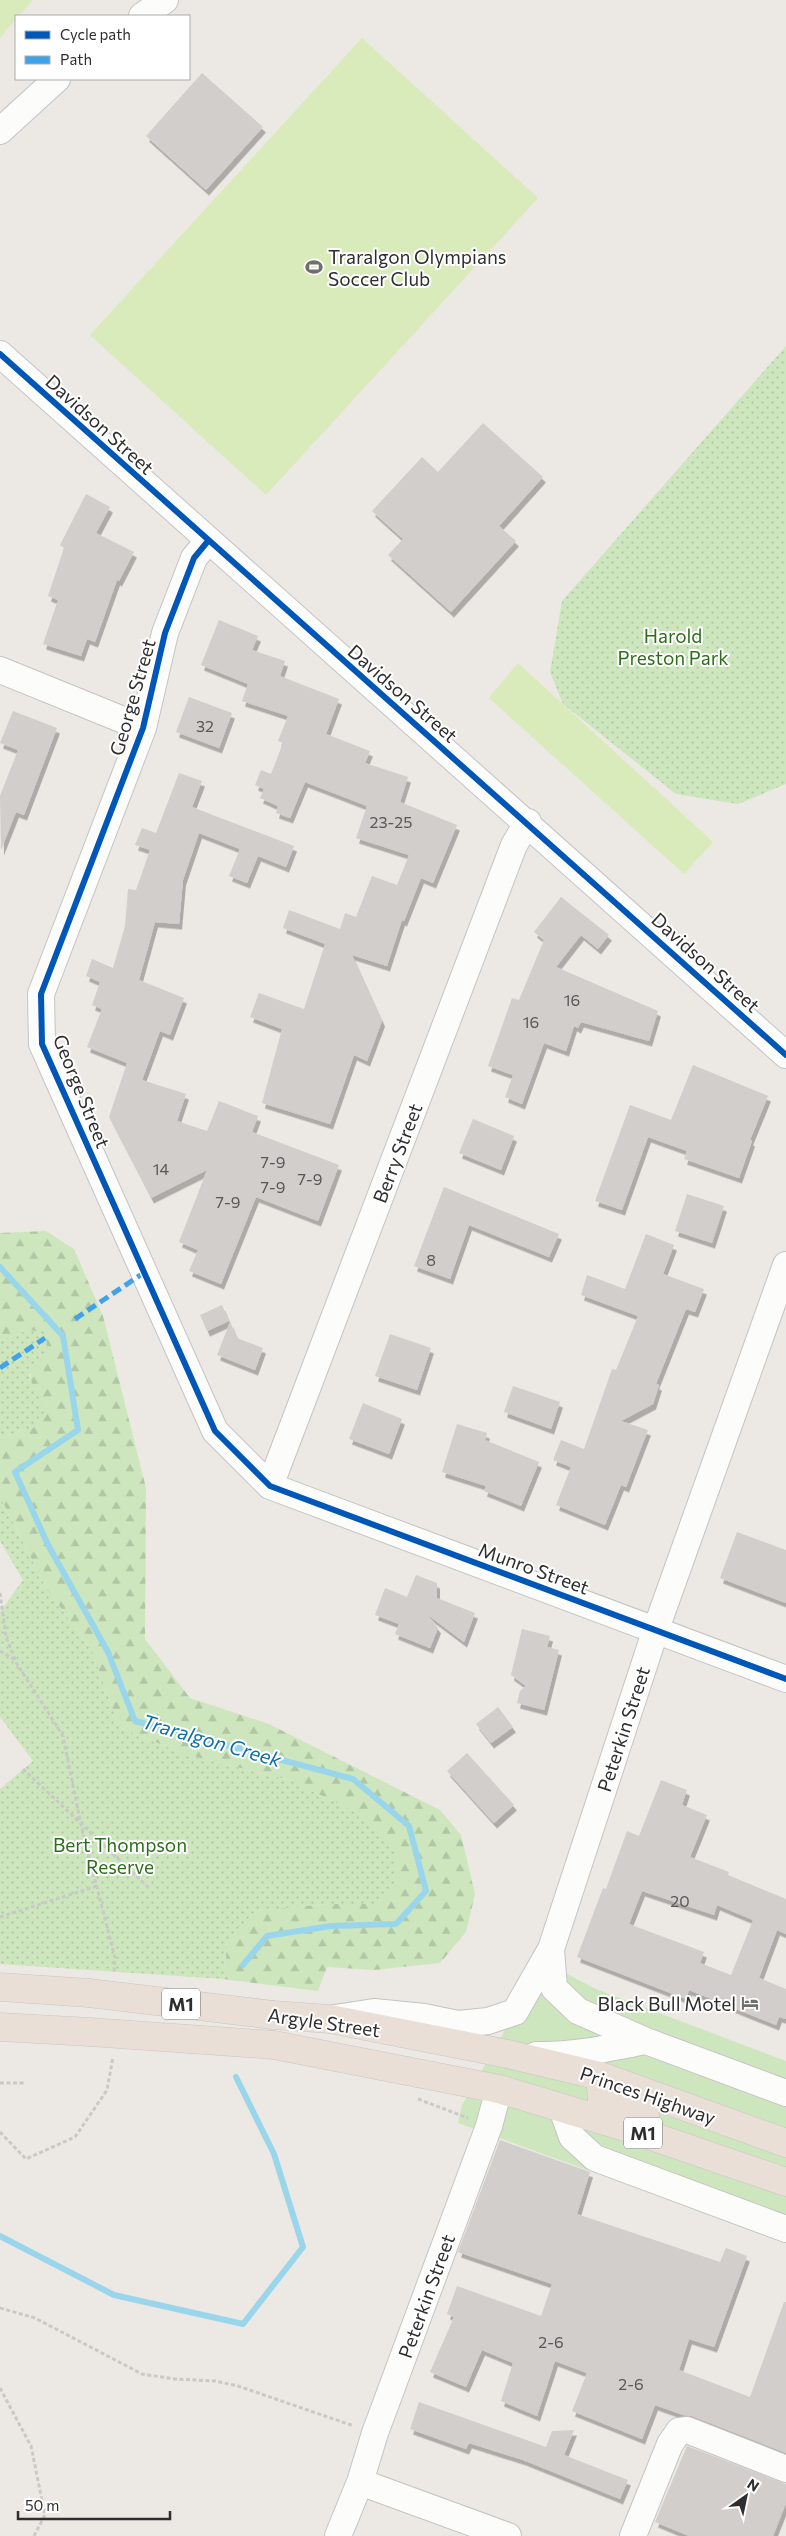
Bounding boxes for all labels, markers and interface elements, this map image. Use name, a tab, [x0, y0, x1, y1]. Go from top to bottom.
legend	[15, 15, 190, 80]
text: Cycle path	[60, 25, 131, 43]
text: Path	[60, 50, 92, 68]
place label: Traralgon Olympians Soccer Club	[328, 245, 506, 290]
sports icon: Traralgon Olympians Soccer Club	[304, 257, 324, 277]
street label: Davidson Street	[41, 369, 159, 479]
park label: Harold Preston Park	[617, 624, 729, 669]
street label: George Street	[104, 636, 160, 758]
street label: Davidson Street	[344, 639, 463, 747]
house number: 32	[196, 716, 214, 735]
house number: 23-25	[370, 812, 412, 831]
street label: Davidson Street	[647, 907, 765, 1017]
house number: 16	[564, 990, 580, 1009]
house number: 16	[523, 1012, 539, 1031]
street label: George Street	[49, 1031, 115, 1151]
street label: Berry Street	[368, 1100, 427, 1206]
house number: 7-9	[261, 1152, 285, 1171]
house number: 14	[153, 1159, 170, 1178]
house number: 7-9	[298, 1169, 322, 1188]
house number: 7-9	[261, 1177, 285, 1196]
house number: 7-9	[216, 1192, 240, 1211]
house number: 8	[426, 1250, 436, 1269]
street label: Munro Street	[476, 1537, 592, 1599]
street label: Peterkin Street	[592, 1663, 654, 1794]
water label: Traralgon Creek	[140, 1709, 286, 1772]
park label: Bert Thompson Reserve	[53, 1833, 187, 1878]
house number: 20	[670, 1891, 690, 1910]
road number: M1	[162, 1988, 200, 2020]
place label: Black Bull Motel	[598, 1992, 736, 2015]
hotel icon: Black Bull Motel	[740, 1993, 760, 2013]
street label: Argyle Street	[266, 2003, 382, 2041]
street label: Princes Highway	[577, 2061, 719, 2129]
road number: M1	[624, 2118, 662, 2148]
street label: Peterkin Street	[393, 2231, 459, 2361]
house number: 2-6	[538, 2332, 564, 2351]
house number: 2-6	[618, 2374, 644, 2393]
north arrow	[721, 2471, 771, 2521]
text: N	[744, 2475, 762, 2495]
scale bar	[18, 2488, 170, 2520]
text: 50 m	[25, 2496, 59, 2514]

